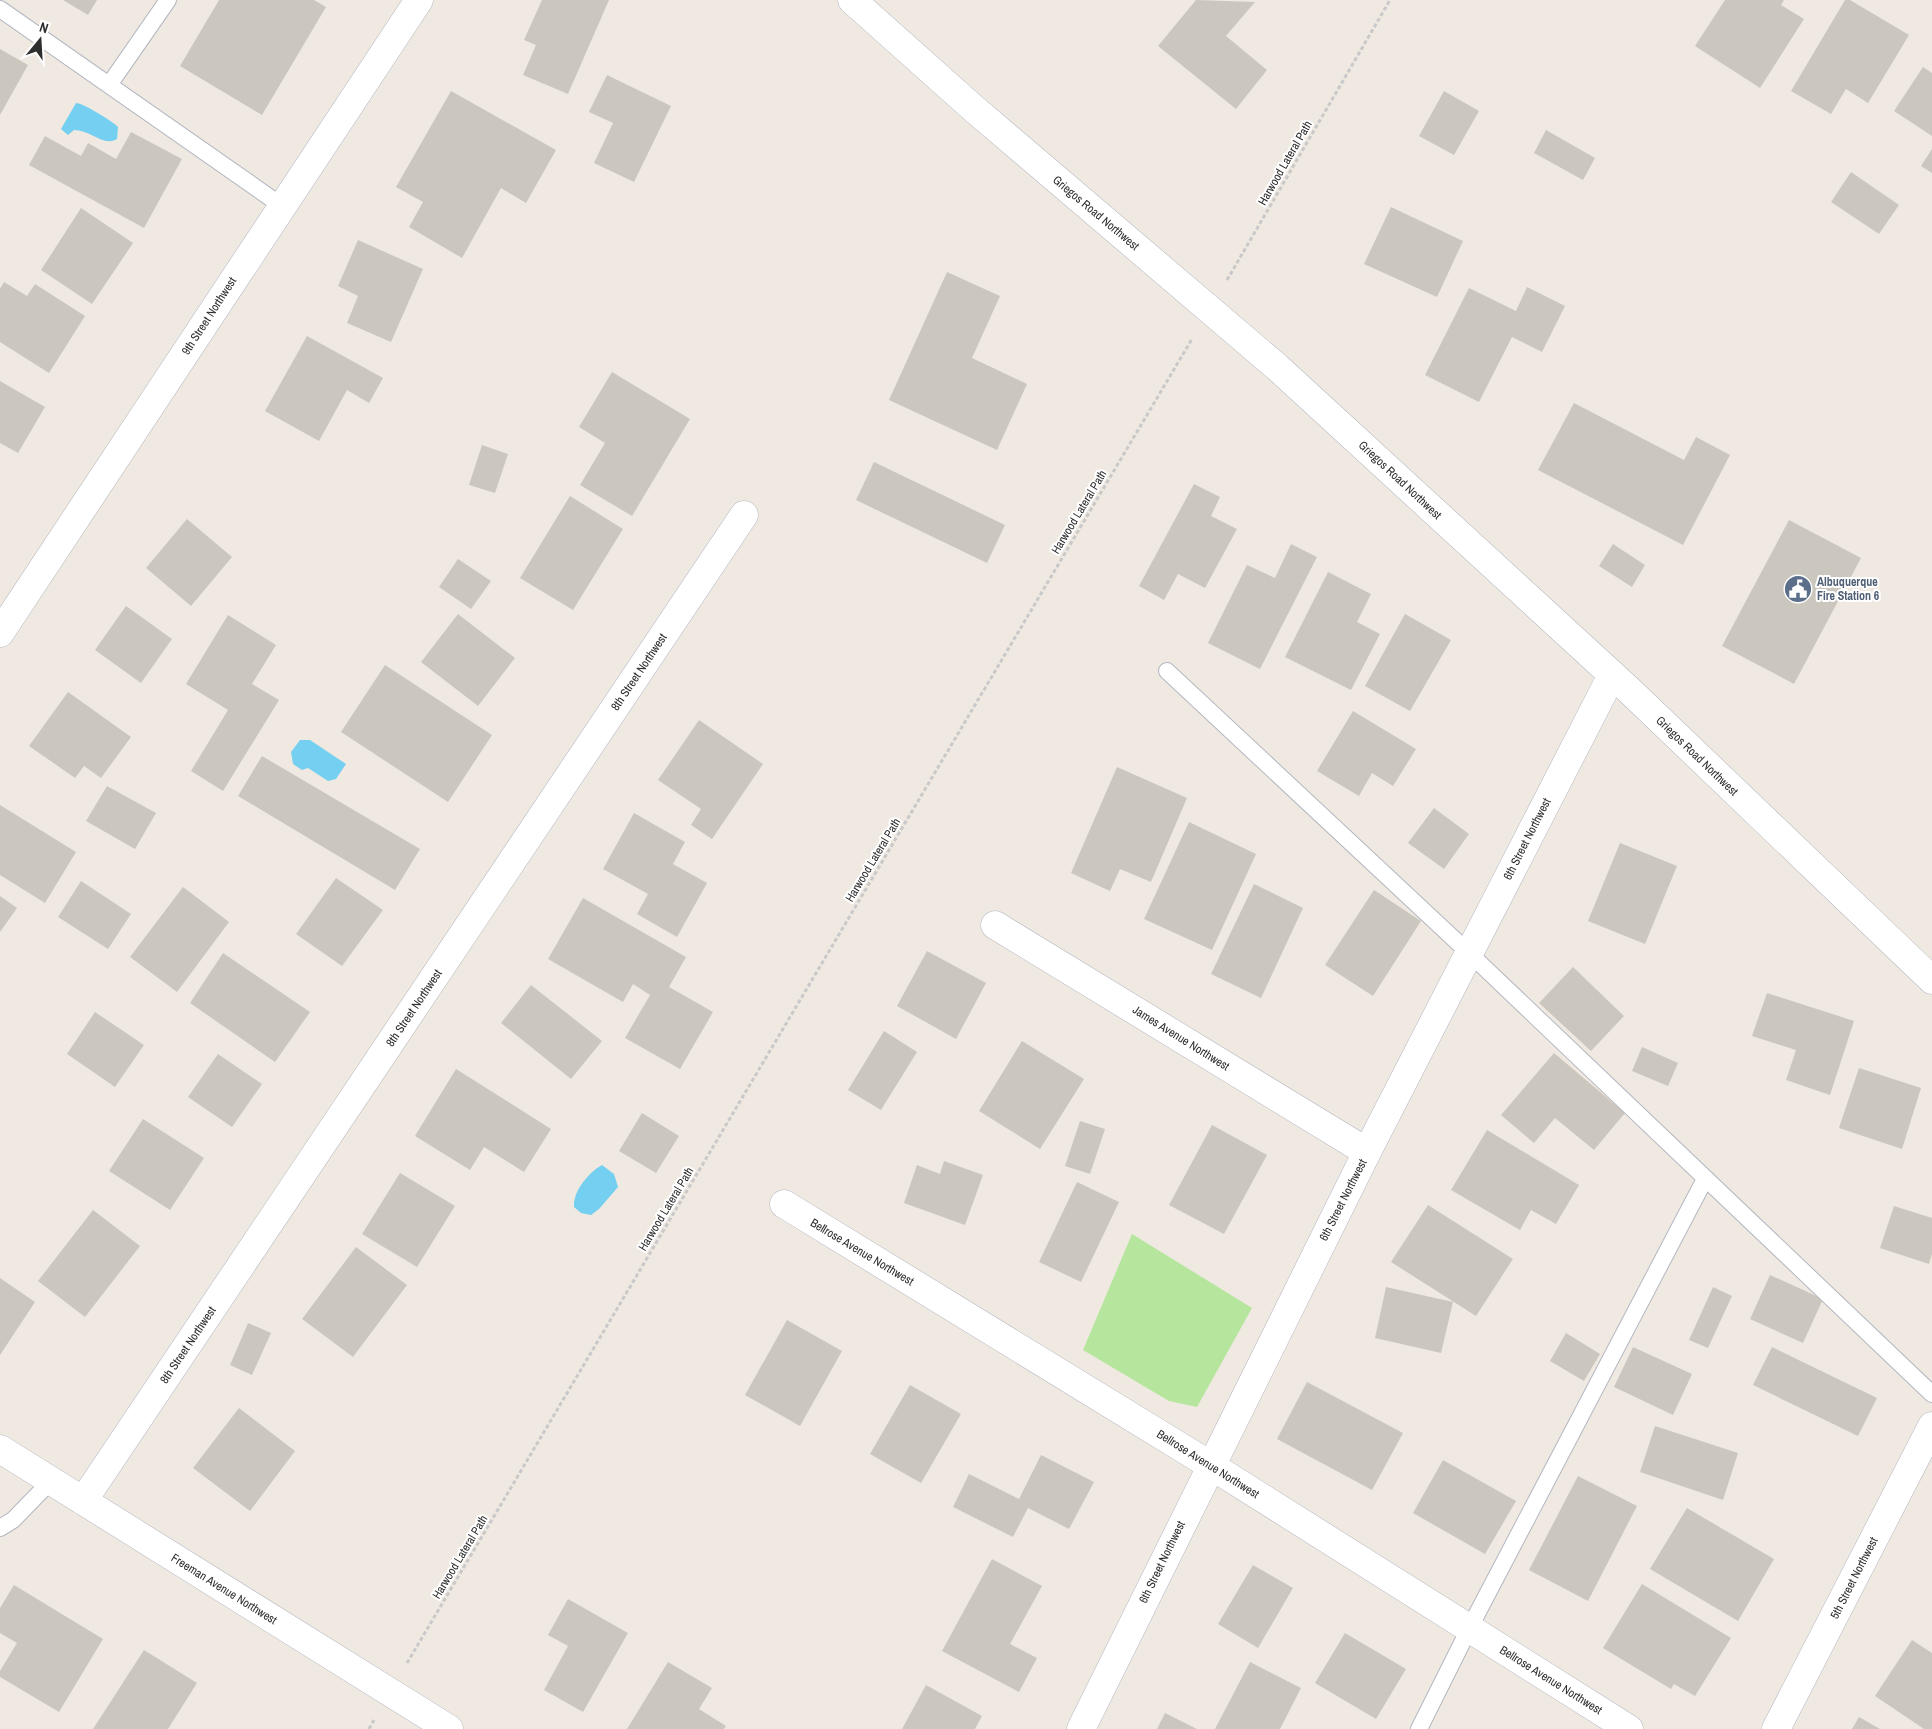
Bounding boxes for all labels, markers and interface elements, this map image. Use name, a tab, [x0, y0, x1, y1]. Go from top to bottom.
north arrow	[15, 15, 65, 65]
text: N	[37, 18, 51, 37]
street label: Harwood Lateral Path	[1254, 118, 1316, 208]
street label: Griegos Road Northwest	[1049, 172, 1143, 254]
street label: 9th Street Northwest	[178, 274, 240, 358]
street label: Griegos Road Northwest	[1355, 437, 1445, 523]
street label: Harwood Lateral Path	[1048, 467, 1110, 557]
public building icon: Albuquerque Fire Station 6	[1783, 574, 1813, 604]
place label: Albuquerque Fire Station 6	[1817, 574, 1880, 604]
street label: 8th Street Northwest	[607, 630, 671, 714]
street label: Griegos Road Northwest	[1652, 713, 1742, 800]
street label: 6th Street Northwest	[1500, 795, 1555, 883]
street label: Harwood Lateral Path	[842, 815, 904, 905]
street label: 8th Street Northwest	[382, 966, 446, 1050]
street label: James Avenue Northwest	[1130, 1002, 1233, 1074]
street label: 6th Street Northwest	[1316, 1156, 1371, 1244]
street label: Harwood Lateral Path	[635, 1164, 697, 1254]
street label: Bellrose Avenue Northwest	[807, 1215, 917, 1289]
street label: 8th Street Northwest	[156, 1303, 220, 1387]
street label: Bellrose Avenue Northwest	[1154, 1426, 1262, 1502]
street label: Harwood Lateral Path	[429, 1512, 491, 1602]
street label: 6th Street Northwest	[1135, 1518, 1189, 1606]
street label: 5th Street Northwest	[1827, 1534, 1882, 1622]
street label: Freeman Avenue Northwest	[168, 1550, 280, 1628]
street label: Bellrose Avenue Northwest	[1497, 1642, 1605, 1718]

